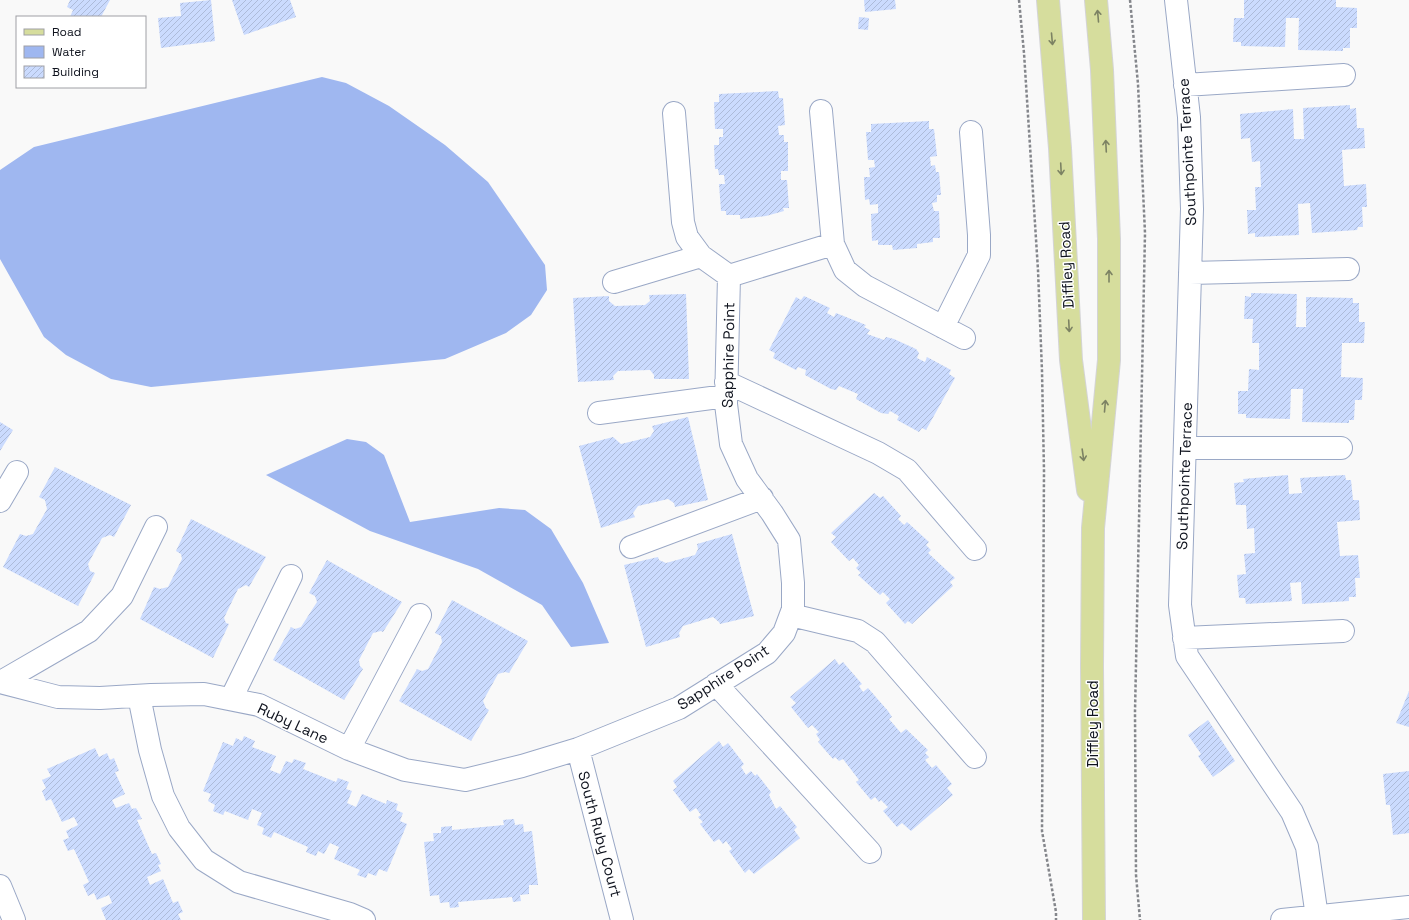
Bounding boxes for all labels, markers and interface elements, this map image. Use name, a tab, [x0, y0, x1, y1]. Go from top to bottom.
one-way arrow	[1094, 10, 1101, 23]
legend	[16, 16, 146, 88]
text: Road	[52, 24, 81, 40]
one-way arrow	[1048, 32, 1055, 45]
text: Water	[52, 44, 86, 60]
text: Building	[52, 64, 99, 80]
street label: Southpointe Terrace	[1174, 78, 1200, 226]
one-way arrow	[1102, 140, 1110, 153]
one-way arrow	[1057, 162, 1064, 175]
street label: Diffley Road	[1054, 221, 1078, 309]
one-way arrow	[1105, 270, 1113, 283]
street label: Sapphire Point	[718, 302, 738, 408]
one-way arrow	[1065, 319, 1073, 332]
one-way arrow	[1101, 400, 1108, 413]
street label: Southpointe Terrace	[1172, 402, 1196, 550]
one-way arrow	[1080, 448, 1087, 461]
street label: Sapphire Point	[673, 640, 773, 714]
street label: Diffley Road	[1083, 680, 1102, 768]
street label: Ruby Lane	[254, 698, 332, 748]
street label: South Ruby Court	[574, 769, 626, 899]

